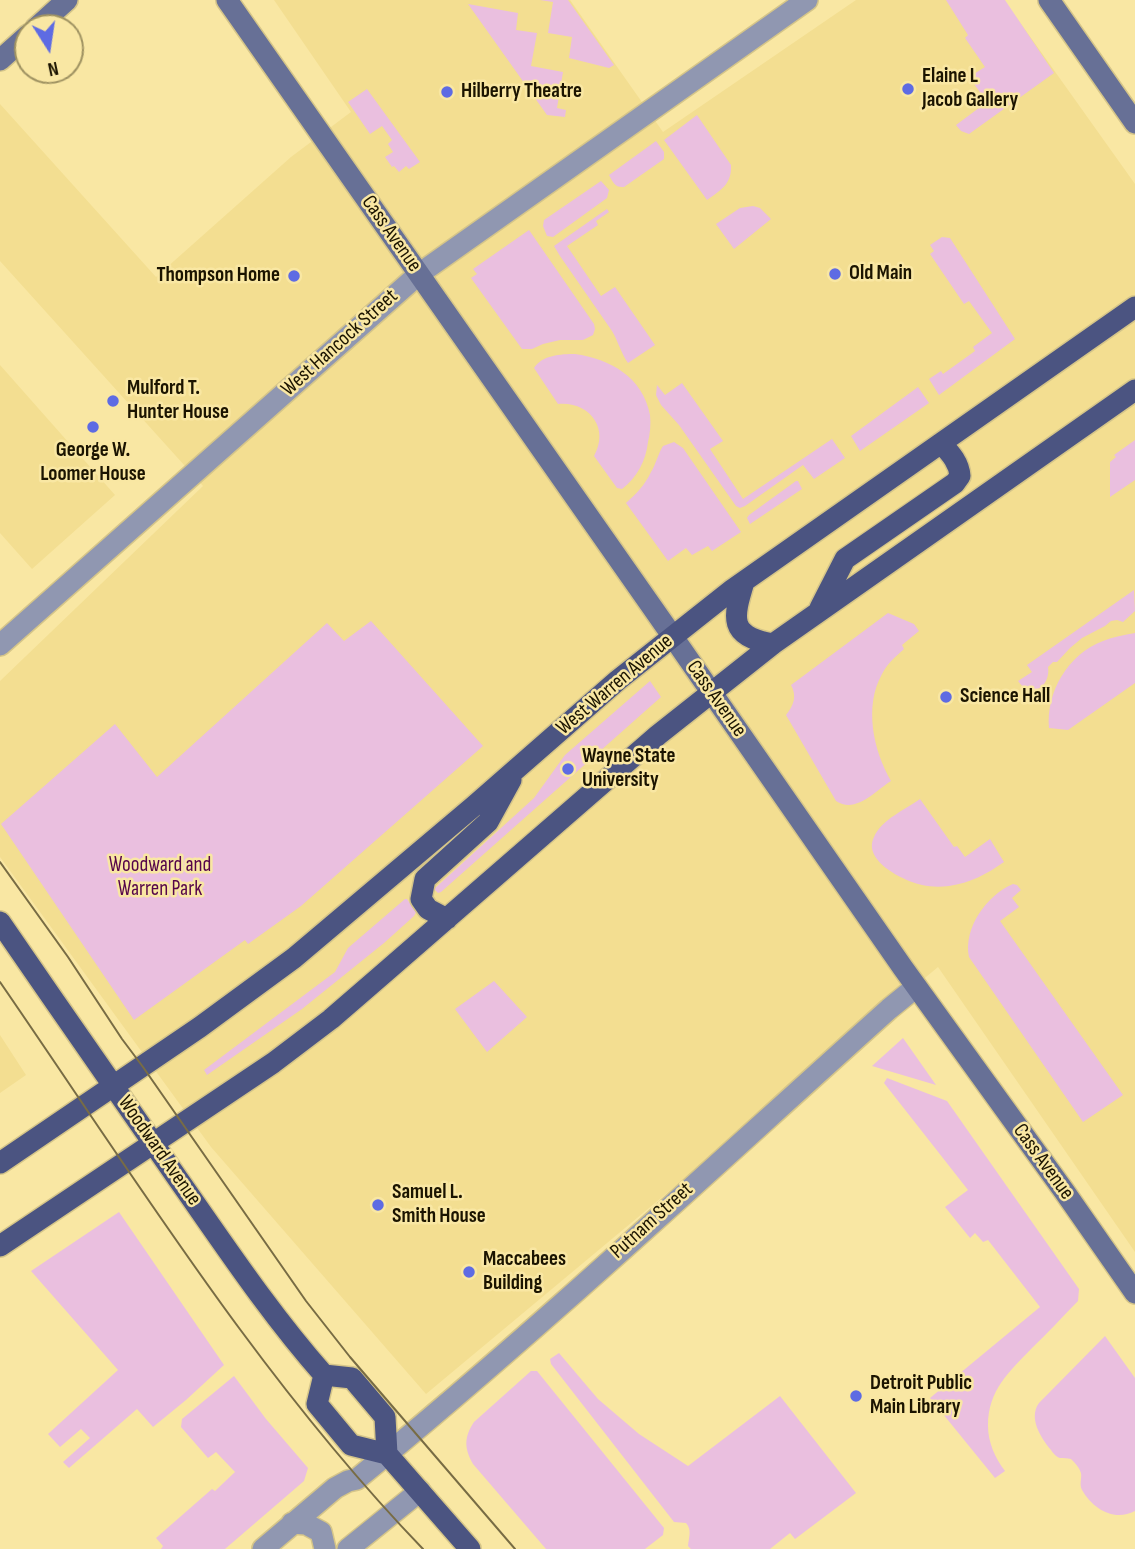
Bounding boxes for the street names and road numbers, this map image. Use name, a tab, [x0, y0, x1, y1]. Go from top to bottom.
street label: Cass Avenue	[356, 191, 426, 277]
street label: West Hancock Street	[277, 284, 403, 402]
street label: West Warren Avenue	[552, 629, 678, 741]
street label: Cass Avenue	[681, 656, 751, 742]
street label: Woodward Avenue	[112, 1091, 206, 1211]
street label: Cass Avenue	[1007, 1119, 1079, 1205]
street label: Putnam Street	[606, 1177, 698, 1265]

